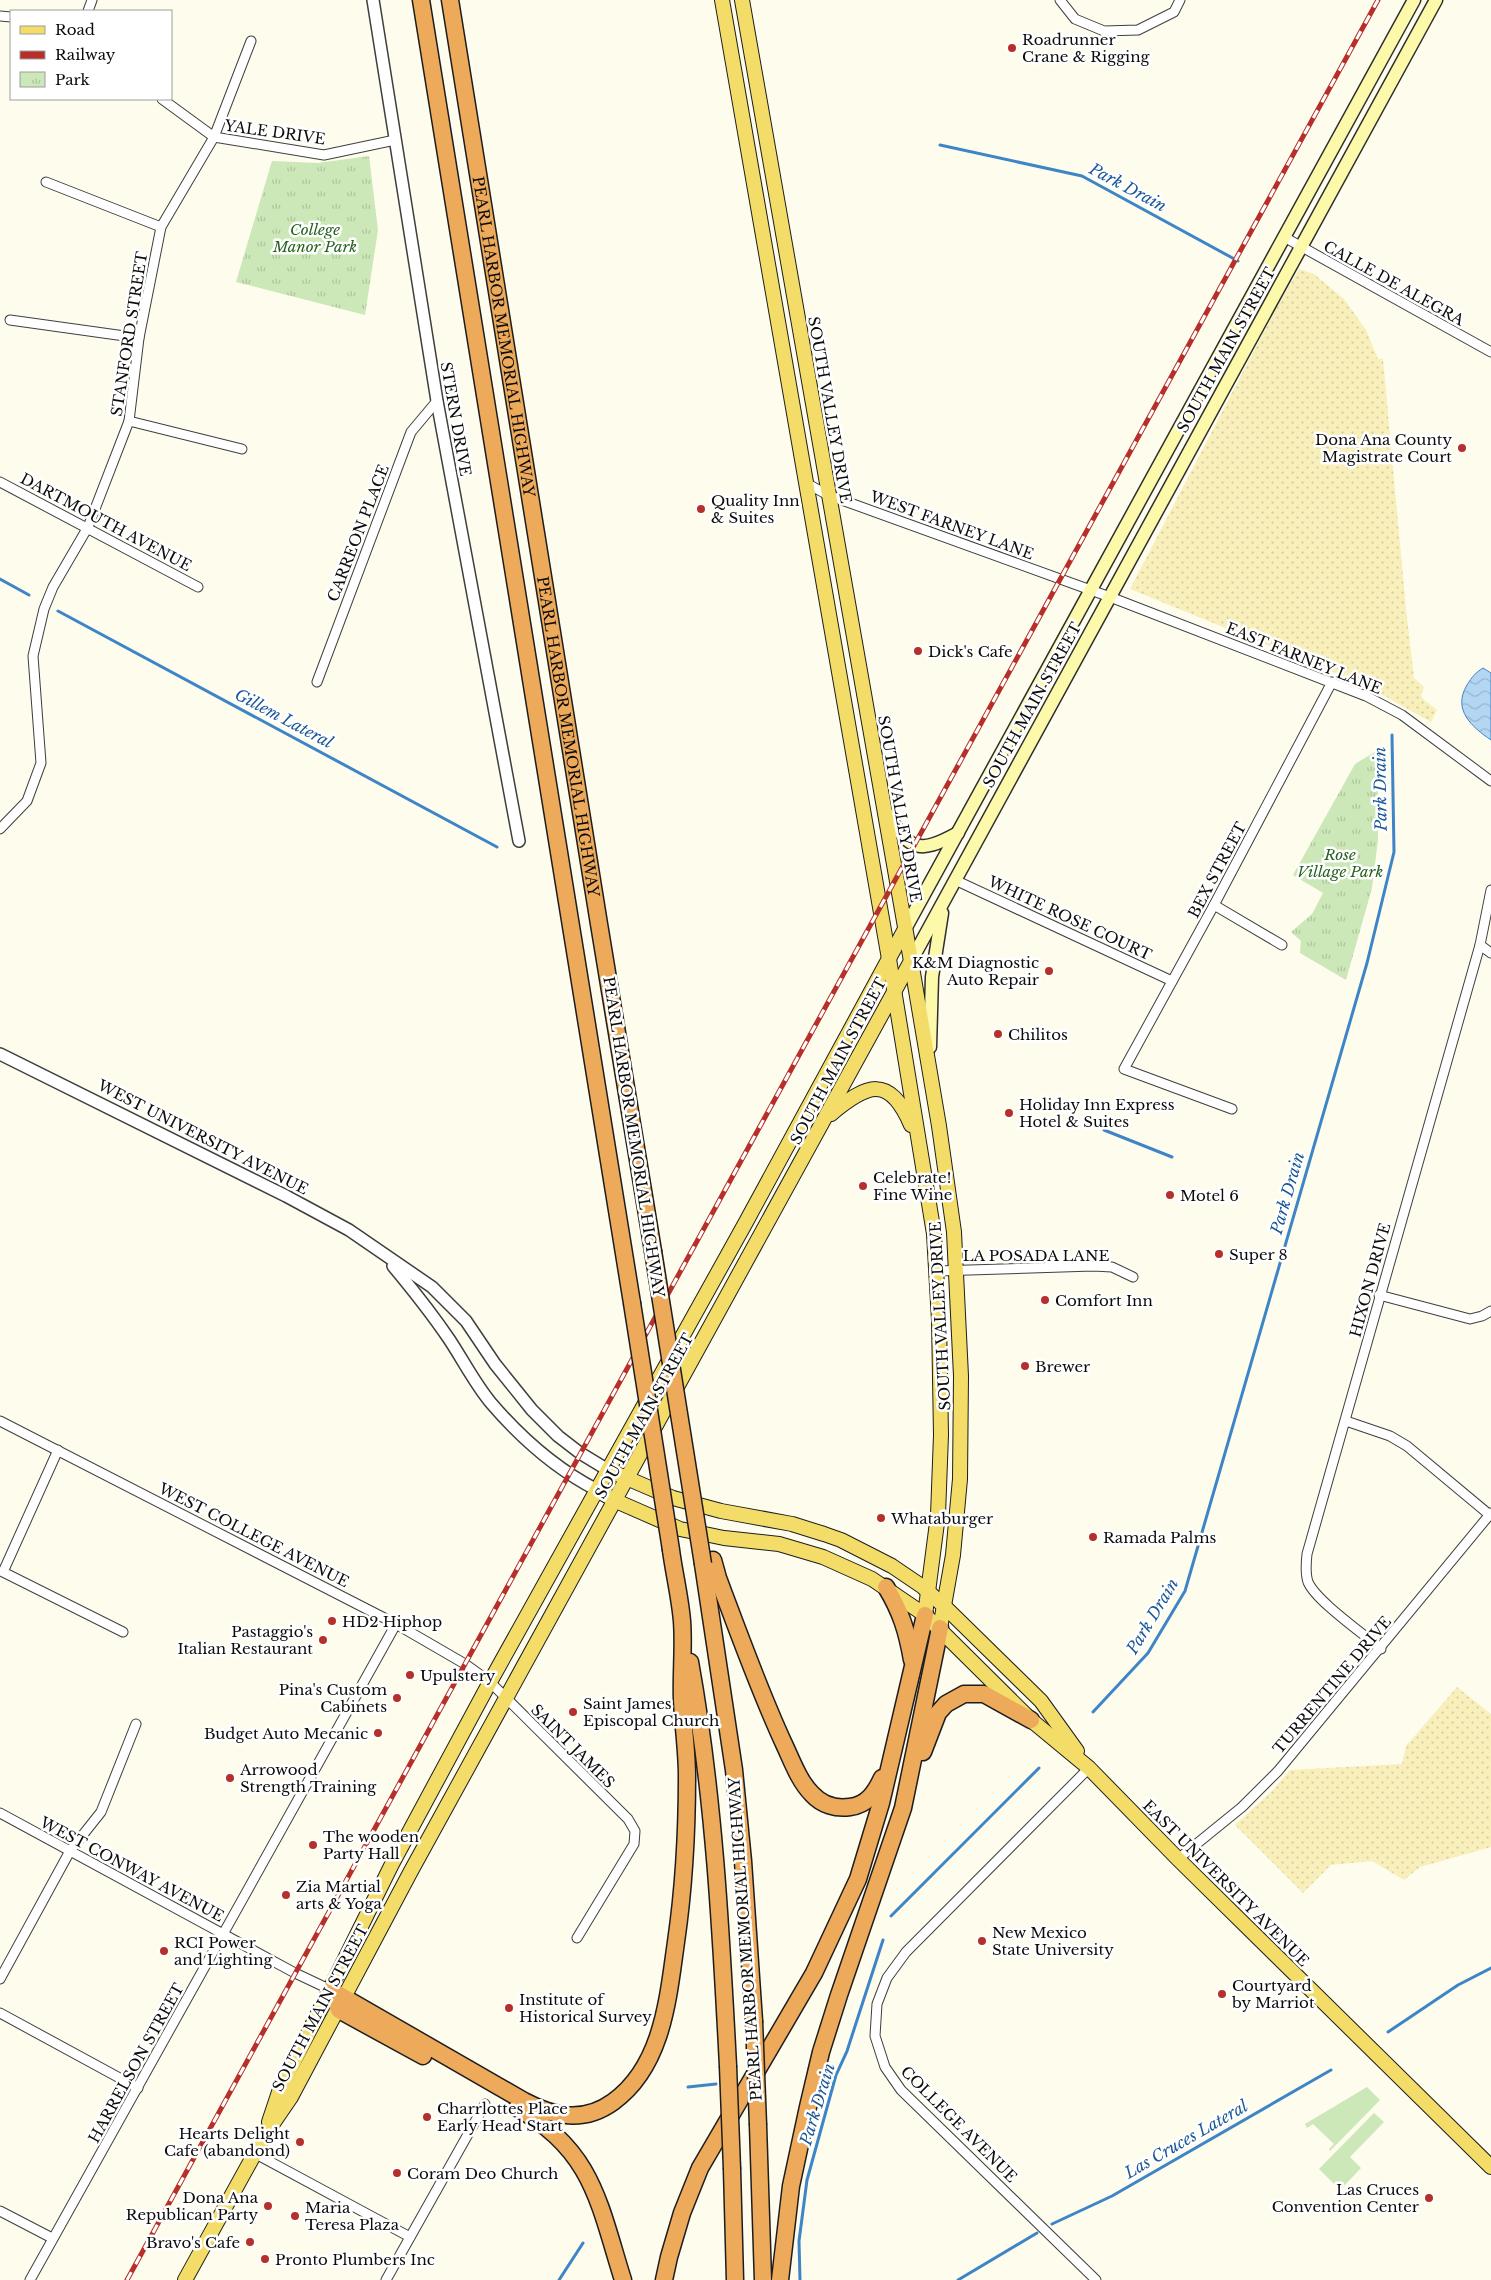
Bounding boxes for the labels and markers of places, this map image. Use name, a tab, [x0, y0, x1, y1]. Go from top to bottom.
place label: Roadrunner Crane & Rigging	[1022, 30, 1151, 66]
marker: Roadrunner Crane & Rigging	[1006, 42, 1018, 54]
place label: Dona Ana County Magistrate Court	[1315, 430, 1452, 466]
marker: Dona Ana County Magistrate Court	[1456, 442, 1468, 454]
place label: Quality Inn & Suites	[711, 491, 800, 527]
marker: Quality Inn & Suites	[695, 503, 707, 515]
place label: Dick's Cafe	[928, 642, 1013, 661]
marker: Dick's Cafe	[912, 645, 924, 657]
place label: K&M Diagnostic Auto Repair	[912, 953, 1040, 989]
marker: K&M Diagnostic Auto Repair	[1043, 965, 1055, 977]
place label: Chilitos	[1008, 1025, 1068, 1044]
marker: Chilitos	[992, 1028, 1004, 1040]
place label: Holiday Inn Express Hotel & Suites	[1019, 1095, 1175, 1131]
marker: Holiday Inn Express Hotel & Suites	[1003, 1107, 1015, 1119]
place label: Celebrate! Fine Wine	[873, 1168, 952, 1204]
marker: Celebrate! Fine Wine	[857, 1180, 869, 1192]
place label: Motel 6	[1180, 1186, 1239, 1205]
marker: Motel 6	[1164, 1189, 1176, 1201]
place label: Super 8	[1229, 1245, 1288, 1264]
marker: Super 8	[1213, 1248, 1225, 1260]
place label: Comfort Inn	[1055, 1291, 1153, 1310]
marker: Comfort Inn	[1039, 1294, 1051, 1306]
place label: Brewer	[1035, 1357, 1091, 1376]
marker: Brewer	[1019, 1360, 1031, 1372]
place label: Whataburger	[890, 1509, 994, 1528]
marker: Whataburger	[875, 1512, 887, 1524]
place label: Ramada Palms	[1103, 1528, 1217, 1547]
marker: Ramada Palms	[1087, 1531, 1099, 1543]
place label: HD2 Hiphop	[342, 1612, 442, 1631]
marker: HD2 Hiphop	[326, 1615, 338, 1627]
place label: Pastaggio's Italian Restaurant	[177, 1622, 313, 1658]
marker: Pastaggio's Italian Restaurant	[317, 1634, 329, 1646]
place label: Upulstery	[420, 1666, 496, 1685]
marker: Upulstery	[404, 1669, 416, 1681]
place label: Pina's Custom Cabinets	[279, 1680, 387, 1716]
marker: Pina's Custom Cabinets	[391, 1692, 403, 1704]
place label: Saint James Episcopal Church	[583, 1694, 719, 1730]
marker: Saint James Episcopal Church	[567, 1706, 579, 1718]
place label: Budget Auto Mecanic	[204, 1724, 368, 1743]
marker: Budget Auto Mecanic	[372, 1727, 384, 1739]
place label: Arrowood Strength Training	[239, 1760, 377, 1796]
marker: Arrowood Strength Training	[224, 1772, 236, 1784]
place label: The wooden Party Hall	[323, 1827, 419, 1863]
marker: The wooden Party Hall	[307, 1839, 319, 1851]
place label: Zia Martial arts & Yoga	[296, 1877, 382, 1913]
marker: Zia Martial arts & Yoga	[280, 1889, 292, 1901]
place label: New Mexico State University	[992, 1923, 1114, 1959]
place label: RCI Power and Lighting	[174, 1933, 274, 1969]
marker: New Mexico State University	[976, 1935, 988, 1947]
marker: RCI Power and Lighting	[158, 1945, 170, 1957]
place label: Courtyard by Marriot	[1231, 1976, 1315, 2012]
marker: Courtyard by Marriot	[1216, 1988, 1228, 2000]
place label: Institute of Historical Survey	[519, 1990, 652, 2026]
marker: Institute of Historical Survey	[503, 2002, 515, 2014]
place label: Charrlottes Place Early Head Start	[437, 2099, 568, 2135]
marker: Charrlottes Place Early Head Start	[421, 2111, 433, 2123]
place label: Hearts Delight Cafe (abandond)	[164, 2124, 290, 2160]
marker: Hearts Delight Cafe (abandond)	[294, 2136, 306, 2148]
place label: Coram Deo Church	[407, 2164, 558, 2183]
marker: Coram Deo Church	[391, 2167, 403, 2179]
place label: Las Cruces Convention Center	[1272, 2180, 1420, 2216]
place label: Dona Ana Republican Party	[126, 2188, 259, 2224]
marker: Las Cruces Convention Center	[1423, 2192, 1435, 2204]
place label: Maria Teresa Plaza	[305, 2198, 400, 2234]
marker: Dona Ana Republican Party	[262, 2200, 274, 2212]
marker: Maria Teresa Plaza	[289, 2210, 301, 2222]
place label: Bravo's Cafe	[146, 2233, 240, 2252]
marker: Bravo's Cafe	[244, 2236, 256, 2248]
place label: Pronto Plumbers Inc	[275, 2250, 435, 2269]
marker: Pronto Plumbers Inc	[259, 2253, 271, 2265]

